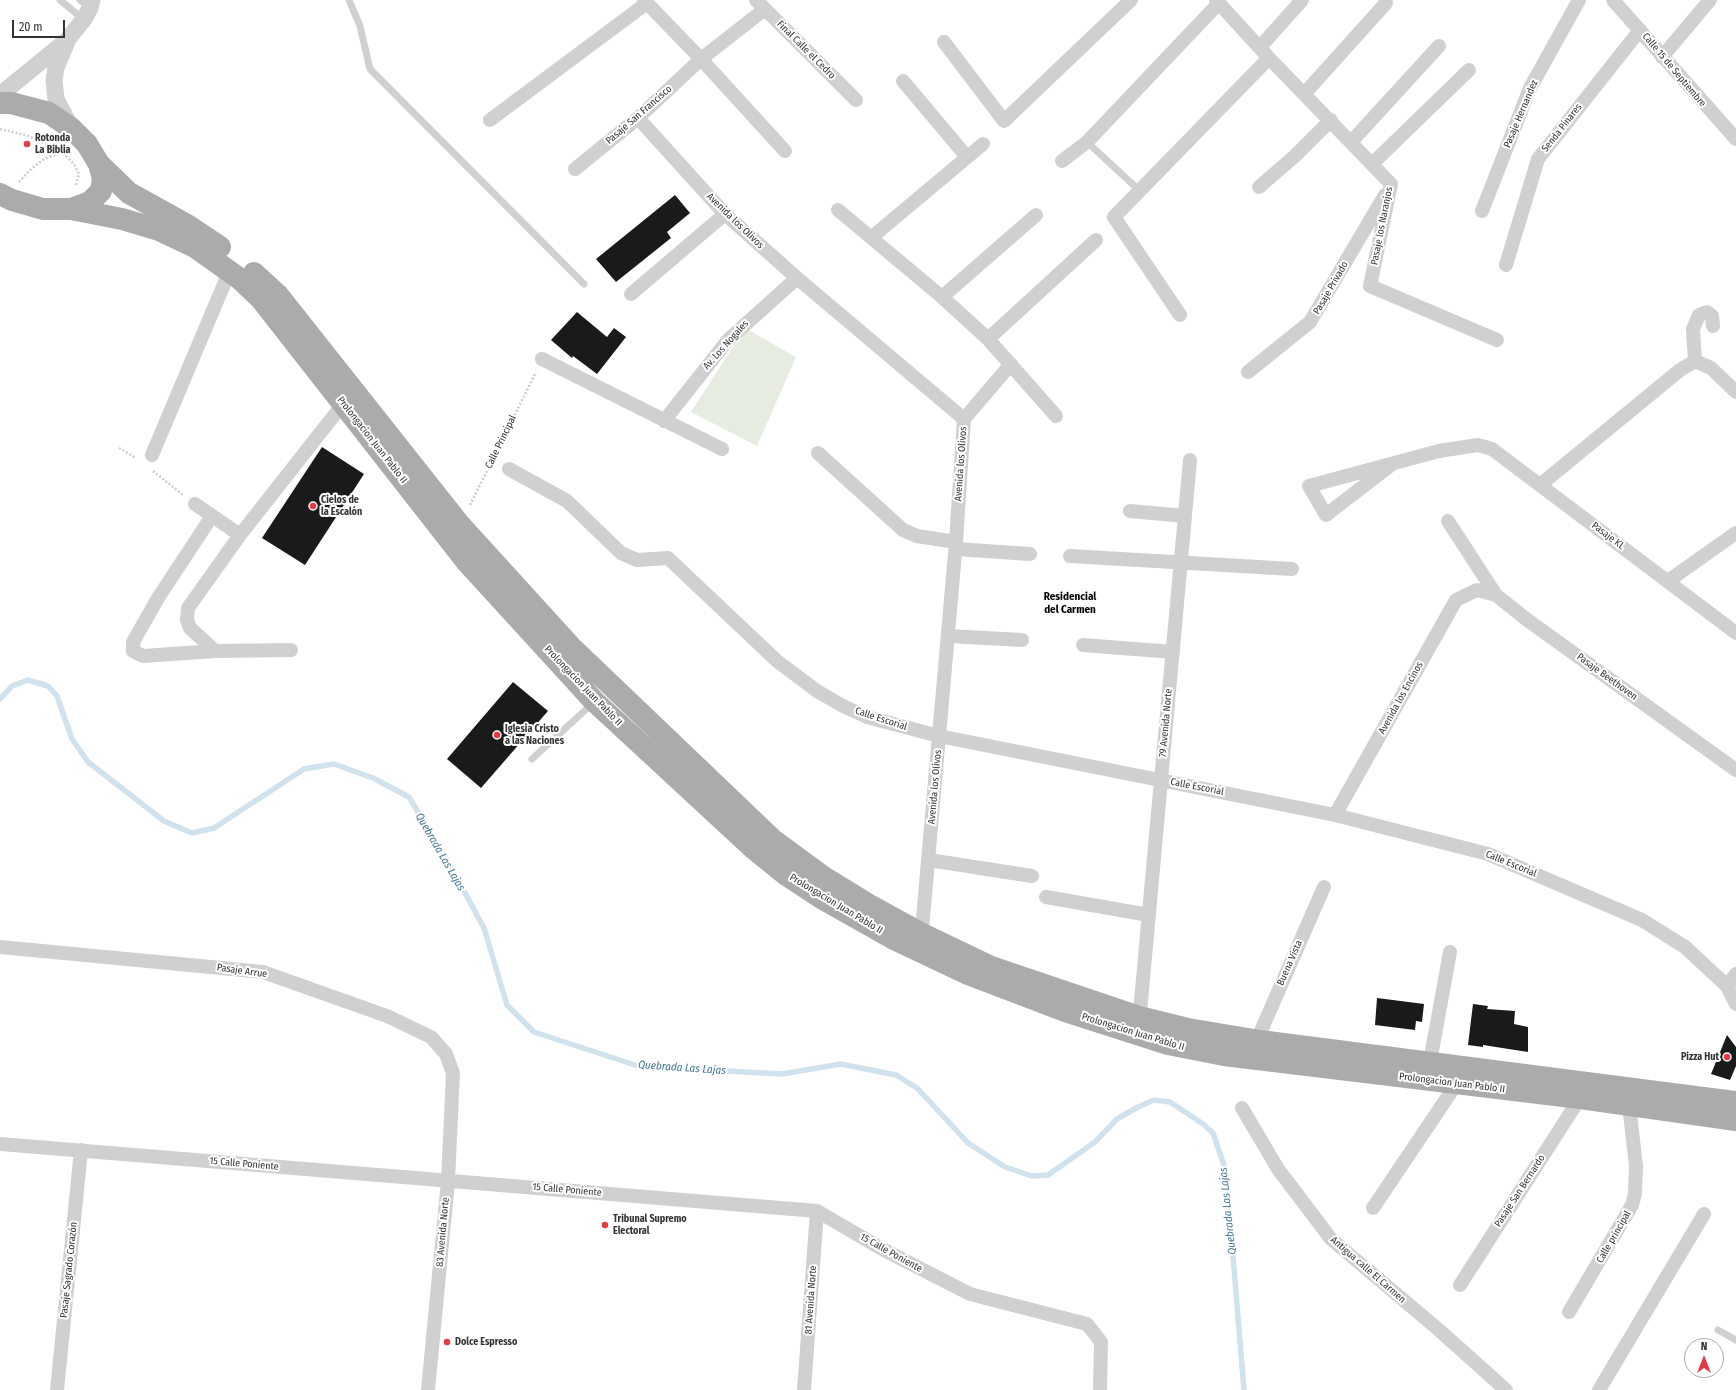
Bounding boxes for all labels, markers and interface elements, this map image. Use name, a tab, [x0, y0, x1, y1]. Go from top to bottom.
scale bar	[14, 12, 67, 38]
street label: Final Calle el Cedro	[774, 18, 838, 82]
text: 20 m	[19, 20, 43, 34]
street label: Calle 15 de Septiembre	[1640, 31, 1708, 109]
street label: Pasaje Hernandez	[1501, 78, 1541, 150]
street label: Pasaje San Francisco	[604, 83, 674, 147]
street label: Senda Pinares	[1539, 101, 1585, 155]
place label: Rotonda La Biblia	[35, 132, 71, 156]
marker: Rotonda La Biblia	[22, 139, 32, 149]
street label: Pasaje los Naranjos	[1369, 186, 1395, 266]
street label: Avenida los Olivos	[704, 191, 766, 251]
street label: Pasaje Privado	[1311, 259, 1351, 317]
street label: Av. Los Nogales	[701, 318, 751, 372]
street label: Prolongacion Juan Pablo II	[334, 394, 410, 486]
street label: Calle Principal	[483, 413, 519, 471]
street label: Avenida los Olivos	[952, 426, 970, 502]
place label: Cielos de la Escalón	[321, 494, 362, 518]
marker: Cielos de la Escalón	[308, 501, 318, 511]
street label: Pasaje KL	[1589, 520, 1627, 552]
district label: Residencial del Carmen	[1044, 590, 1096, 616]
street label: Prolongacion Juan Pablo II	[542, 644, 624, 728]
street label: Pasaje Beethoven	[1574, 651, 1640, 703]
street label: Avenida los Encinos	[1376, 660, 1426, 736]
street label: 79 Avenida Norte	[1157, 688, 1175, 758]
street label: Calle Escorial	[853, 705, 909, 733]
place label: Iglesia Cristo a las Naciones	[505, 723, 564, 746]
marker: Iglesia Cristo a las Naciones	[492, 730, 502, 740]
street label: Avenida los Olivos	[926, 749, 944, 825]
street label: Calle Escorial	[1169, 776, 1225, 798]
water label: Quebrada Las Lajas	[412, 811, 468, 893]
street label: Calle Escorial	[1484, 848, 1538, 880]
street label: Prolongacion Juan Pablo II	[787, 871, 885, 937]
street label: Buena Vista	[1275, 939, 1305, 987]
street label: Pasaje Arrue	[216, 962, 268, 980]
street label: Prolongacion Juan Pablo II	[1080, 1011, 1186, 1053]
place label: Pizza Hut	[1681, 1051, 1719, 1063]
marker: Pizza Hut	[1722, 1052, 1732, 1062]
water label: Quebrada Las Lajas	[638, 1058, 726, 1078]
street label: Prolongacion Juan Pablo II	[1398, 1071, 1506, 1095]
street label: Pasaje San Bernardo	[1492, 1153, 1548, 1229]
street label: 15 Calle Poniente	[209, 1155, 279, 1173]
water label: Quebrada Las Lajas	[1217, 1167, 1239, 1255]
street label: 15 Calle Poniente	[532, 1181, 602, 1199]
street label: 83 Avenida Norte	[434, 1197, 452, 1267]
street label: Calle principal	[1594, 1209, 1634, 1265]
place label: Tribunal Supremo Electoral	[613, 1213, 687, 1236]
marker: Tribunal Supremo Electoral	[600, 1220, 610, 1230]
street label: Pasaje Sagrado Corazón	[58, 1221, 80, 1319]
street label: 15 Calle Poniente	[858, 1231, 924, 1275]
street label: Antigua calle El Carmen	[1328, 1234, 1408, 1306]
street label: 81 Avenida Norte	[803, 1265, 819, 1335]
place label: Dolce Espresso	[455, 1336, 517, 1348]
marker: Dolce Espresso	[442, 1337, 452, 1347]
north arrow	[1684, 1338, 1724, 1378]
text: N	[1701, 1340, 1707, 1353]

